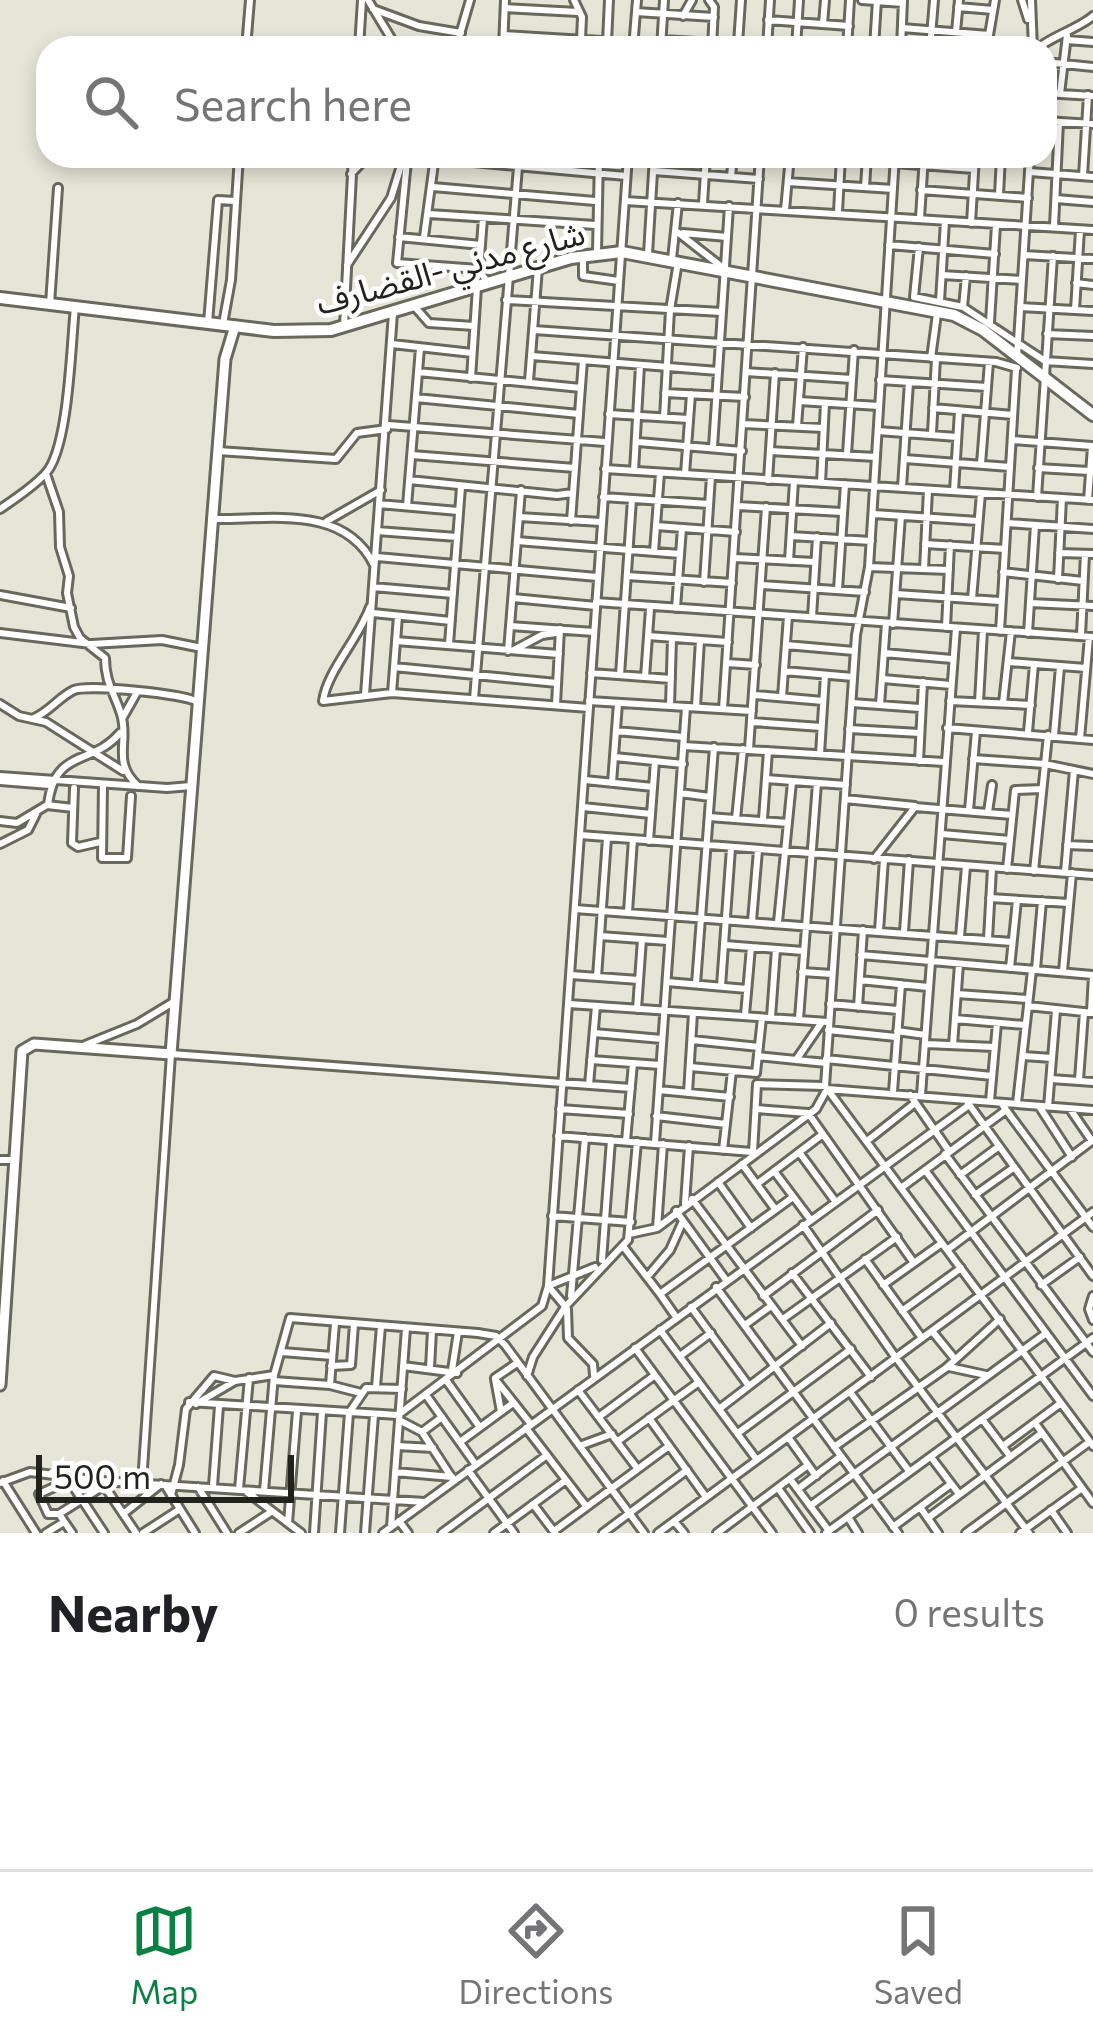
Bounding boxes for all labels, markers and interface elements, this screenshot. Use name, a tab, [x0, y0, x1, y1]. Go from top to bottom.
search box	[36, 36, 1057, 168]
icon: search	[78, 69, 144, 135]
text: Search here	[174, 75, 412, 130]
street label: شارع مدني -القضارف	[311, 210, 590, 328]
scale bar	[36, 1449, 294, 1502]
text: 500 m	[54, 1455, 151, 1496]
text: Nearby	[48, 1580, 218, 1643]
text: 0 results	[893, 1587, 1045, 1635]
tab: Map	[130, 1898, 198, 2011]
tab: Directions	[459, 1898, 613, 2011]
tab: Saved	[874, 1898, 963, 2011]

